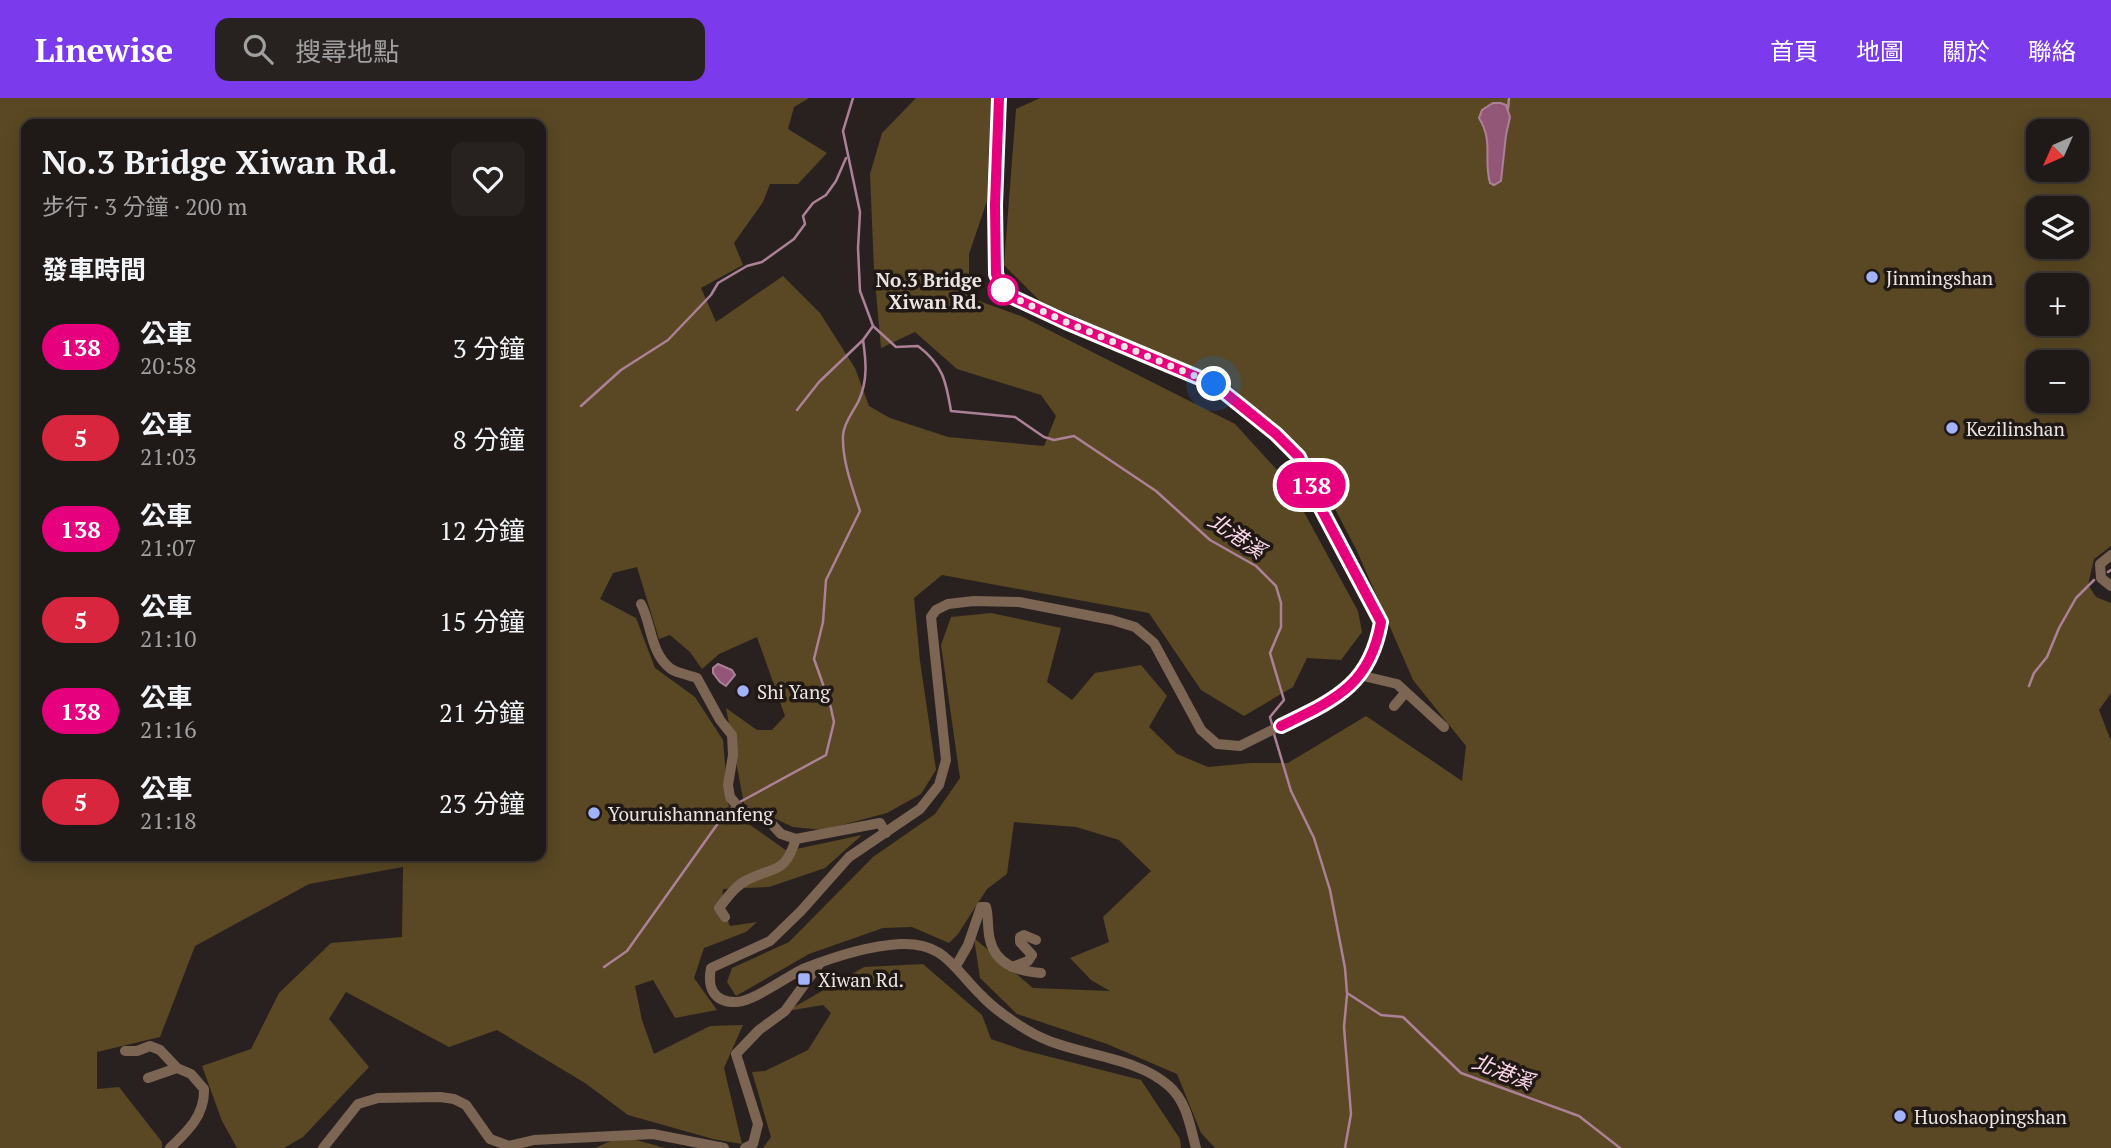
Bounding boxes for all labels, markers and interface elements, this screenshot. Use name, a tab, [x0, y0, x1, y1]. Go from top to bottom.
search box	[215, 18, 705, 81]
text: Linewise	[35, 28, 173, 71]
icon: search	[239, 30, 277, 68]
text: 搜尋地點	[295, 34, 399, 68]
text: 首頁	[1770, 35, 1818, 67]
text: 地圖	[1856, 35, 1904, 67]
text: 關於	[1942, 35, 1990, 67]
text: 聯絡	[2028, 35, 2076, 67]
north arrow	[2026, 119, 2090, 182]
map controls	[2026, 119, 2089, 413]
text: No.3 Bridge Xiwan Rd.	[42, 140, 397, 183]
button: heart	[451, 142, 525, 216]
text: 步行 · 3 分鐘 · 200 m	[42, 191, 247, 222]
button: layers	[2026, 196, 2089, 259]
text: 發車時間	[42, 252, 146, 286]
place label: Jinmingshan	[1886, 265, 1993, 290]
place label: No.3 Bridge Xiwan Rd.	[876, 267, 982, 314]
marker: Jinmingshan	[1864, 269, 1880, 285]
button: +	[2026, 273, 2089, 336]
marker: No.3 Bridge Xiwan Rd.	[988, 275, 1018, 305]
text: 公車	[140, 316, 192, 350]
text: 138	[60, 331, 101, 363]
text: 3 分鐘	[453, 331, 525, 365]
text: 20:58	[140, 350, 197, 381]
button: −	[2026, 350, 2089, 413]
your location	[1196, 366, 1231, 401]
text: 公車	[140, 407, 192, 441]
place label: Kezilinshan	[1966, 416, 2065, 441]
marker: Kezilinshan	[1944, 420, 1960, 436]
text: 5	[74, 422, 87, 454]
text: 8 分鐘	[453, 422, 525, 456]
text: 21:03	[140, 441, 197, 472]
line badge: 138	[1271, 462, 1351, 508]
text: 138	[1291, 469, 1331, 501]
text: 公車	[140, 498, 192, 532]
water label: 北港溪	[1203, 506, 1273, 566]
text: 138	[60, 513, 101, 545]
text: 12 分鐘	[439, 513, 525, 547]
text: 21:07	[140, 532, 197, 563]
text: 公車	[140, 589, 192, 623]
text: 5	[74, 604, 87, 636]
text: 15 分鐘	[439, 604, 525, 638]
text: 21:10	[140, 623, 197, 654]
place label: Shi Yang	[757, 679, 831, 704]
text: 公車	[140, 680, 192, 714]
marker: Shi Yang	[735, 683, 751, 699]
text: 138	[60, 695, 101, 727]
text: 21 分鐘	[439, 695, 525, 729]
text: 21:16	[140, 714, 197, 745]
text: 公車	[140, 771, 192, 805]
text: 5	[74, 786, 87, 818]
text: 23 分鐘	[439, 786, 525, 820]
place label: Youruishannanfeng	[608, 801, 774, 826]
text: 21:18	[140, 805, 197, 836]
marker: Youruishannanfeng	[586, 805, 602, 821]
place label: Xiwan Rd.	[818, 967, 904, 992]
marker: Xiwan Rd.	[796, 971, 812, 987]
water label: 北港溪	[1469, 1047, 1540, 1096]
place label: Huoshaopingshan	[1914, 1104, 2067, 1129]
marker: Huoshaopingshan	[1892, 1108, 1908, 1124]

